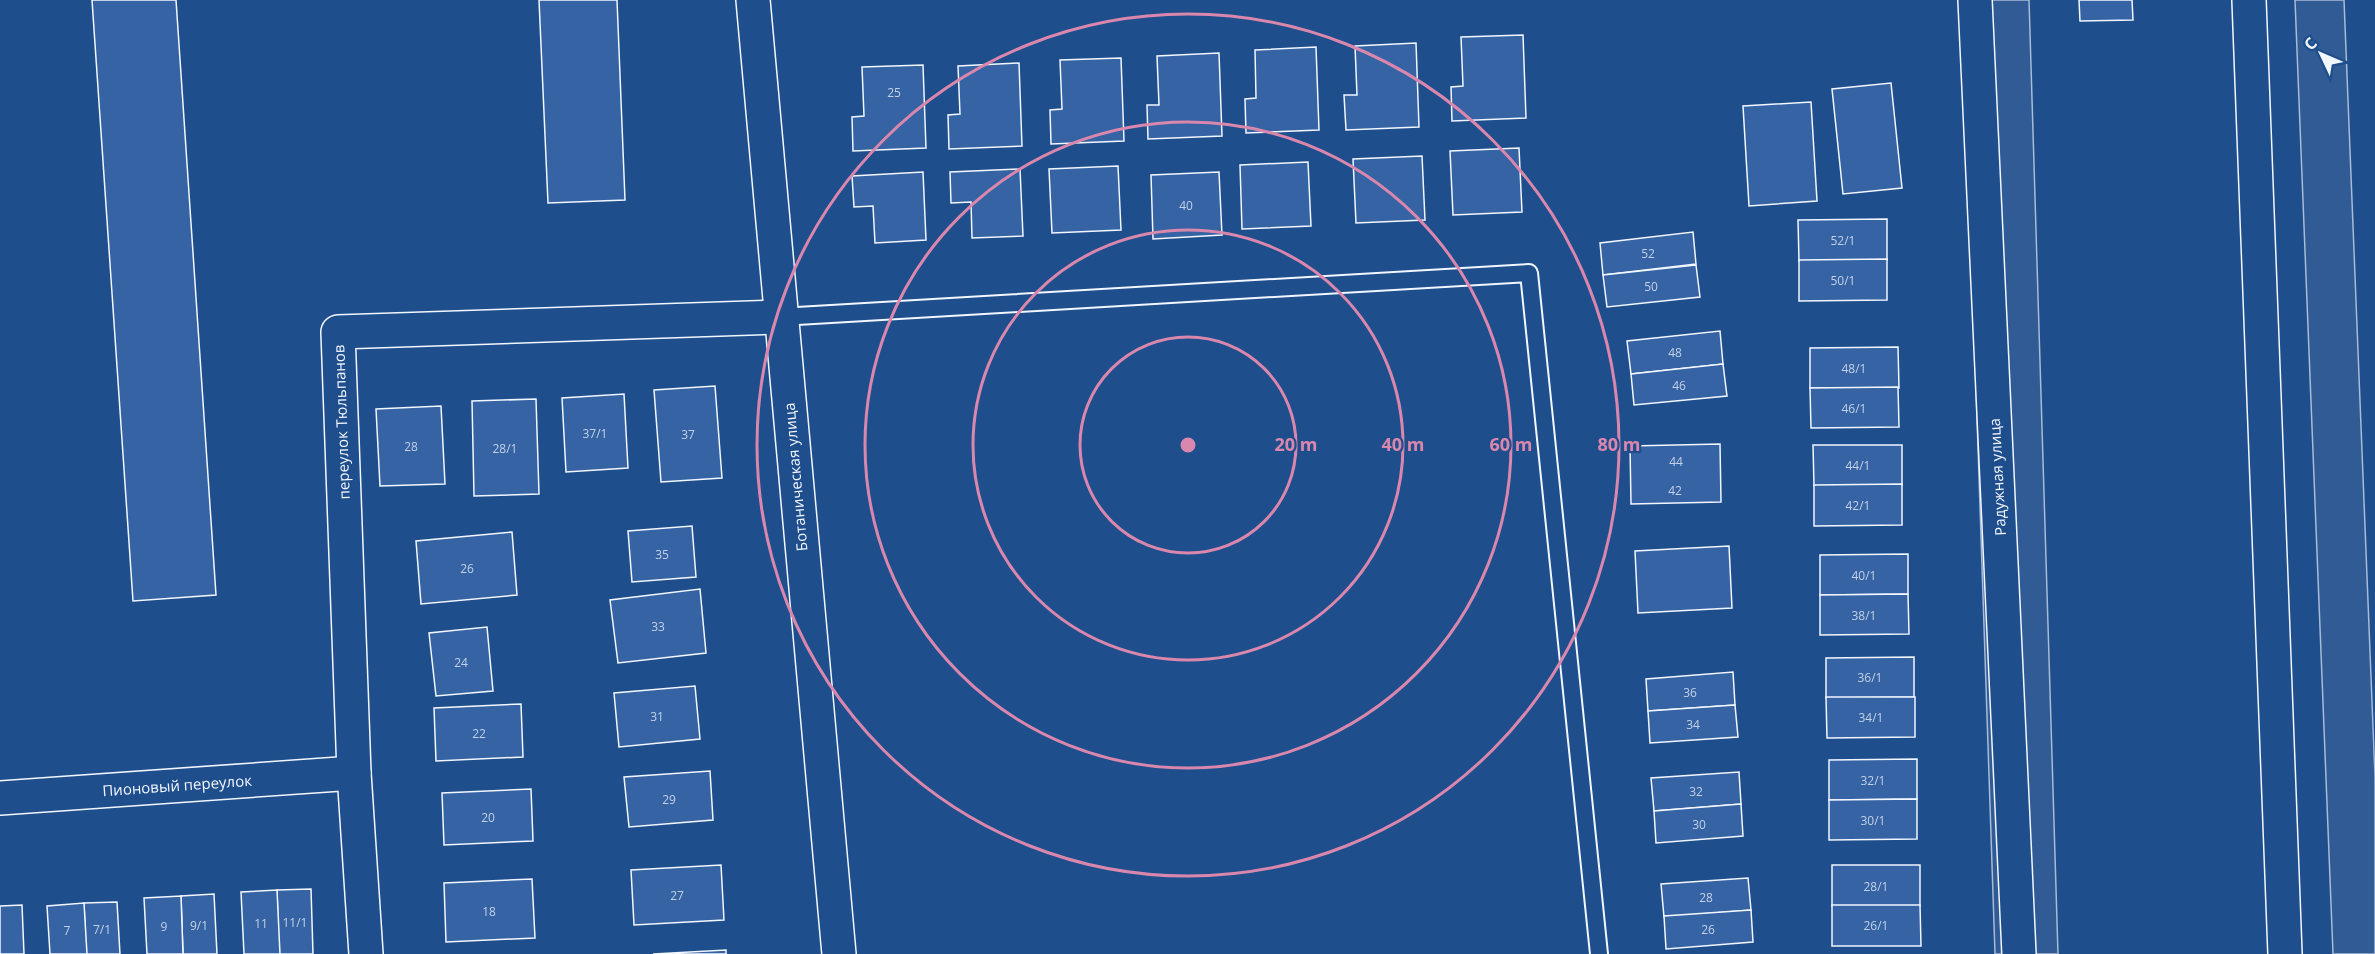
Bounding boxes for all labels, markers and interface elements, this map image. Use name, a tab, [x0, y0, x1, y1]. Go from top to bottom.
north arrow	[2291, 24, 2351, 84]
text: С	[2299, 32, 2322, 55]
house number: 25	[887, 84, 901, 101]
house number: 40	[1179, 197, 1193, 214]
house number: 52/1	[1831, 232, 1855, 249]
house number: 52	[1641, 245, 1655, 262]
house number: 50/1	[1831, 272, 1855, 289]
house number: 50	[1644, 278, 1658, 295]
street label: переулок Тюльпанов	[328, 344, 354, 500]
house number: 48	[1668, 344, 1682, 361]
house number: 48/1	[1842, 360, 1866, 377]
house number: 46	[1672, 377, 1686, 394]
house number: 46/1	[1842, 400, 1866, 417]
street label: Ботаническая улица	[779, 402, 811, 552]
street label: Радужная улица	[1984, 418, 2010, 536]
house number: 37/1	[583, 425, 607, 442]
house number: 37	[681, 426, 695, 443]
text: 20 m	[1275, 432, 1317, 456]
text: 40 m	[1382, 432, 1424, 456]
text: 60 m	[1490, 432, 1532, 456]
text: 80 m	[1598, 432, 1640, 456]
centre of rings	[1178, 435, 1198, 455]
house number: 28	[404, 438, 418, 455]
house number: 28/1	[493, 440, 517, 457]
house number: 44	[1669, 453, 1683, 470]
house number: 44/1	[1846, 457, 1870, 474]
house number: 42	[1668, 482, 1682, 499]
house number: 42/1	[1846, 497, 1870, 514]
house number: 35	[655, 546, 669, 563]
house number: 26	[460, 560, 474, 577]
house number: 40/1	[1852, 567, 1876, 584]
house number: 38/1	[1852, 607, 1876, 624]
house number: 33	[651, 618, 665, 635]
house number: 24	[454, 654, 468, 671]
house number: 36/1	[1858, 669, 1882, 686]
house number: 36	[1683, 684, 1697, 701]
house number: 31	[650, 708, 664, 725]
house number: 34/1	[1859, 709, 1883, 726]
house number: 34	[1686, 716, 1700, 733]
house number: 22	[472, 725, 486, 742]
street label: Пионовый переулок	[102, 770, 253, 800]
house number: 32/1	[1861, 772, 1885, 789]
house number: 32	[1689, 783, 1703, 800]
house number: 29	[662, 791, 676, 808]
house number: 20	[481, 809, 495, 826]
house number: 30/1	[1861, 812, 1885, 829]
house number: 30	[1692, 816, 1706, 833]
house number: 28/1	[1864, 878, 1888, 895]
house number: 27	[670, 887, 684, 904]
house number: 28	[1699, 889, 1713, 906]
house number: 18	[482, 903, 496, 920]
house number: 11/1	[283, 914, 307, 931]
house number: 11	[254, 915, 268, 932]
house number: 9/1	[190, 917, 208, 934]
house number: 26/1	[1864, 917, 1888, 934]
house number: 9	[161, 918, 168, 935]
house number: 7/1	[93, 921, 111, 938]
house number: 26	[1701, 921, 1715, 938]
house number: 7	[64, 922, 71, 939]

